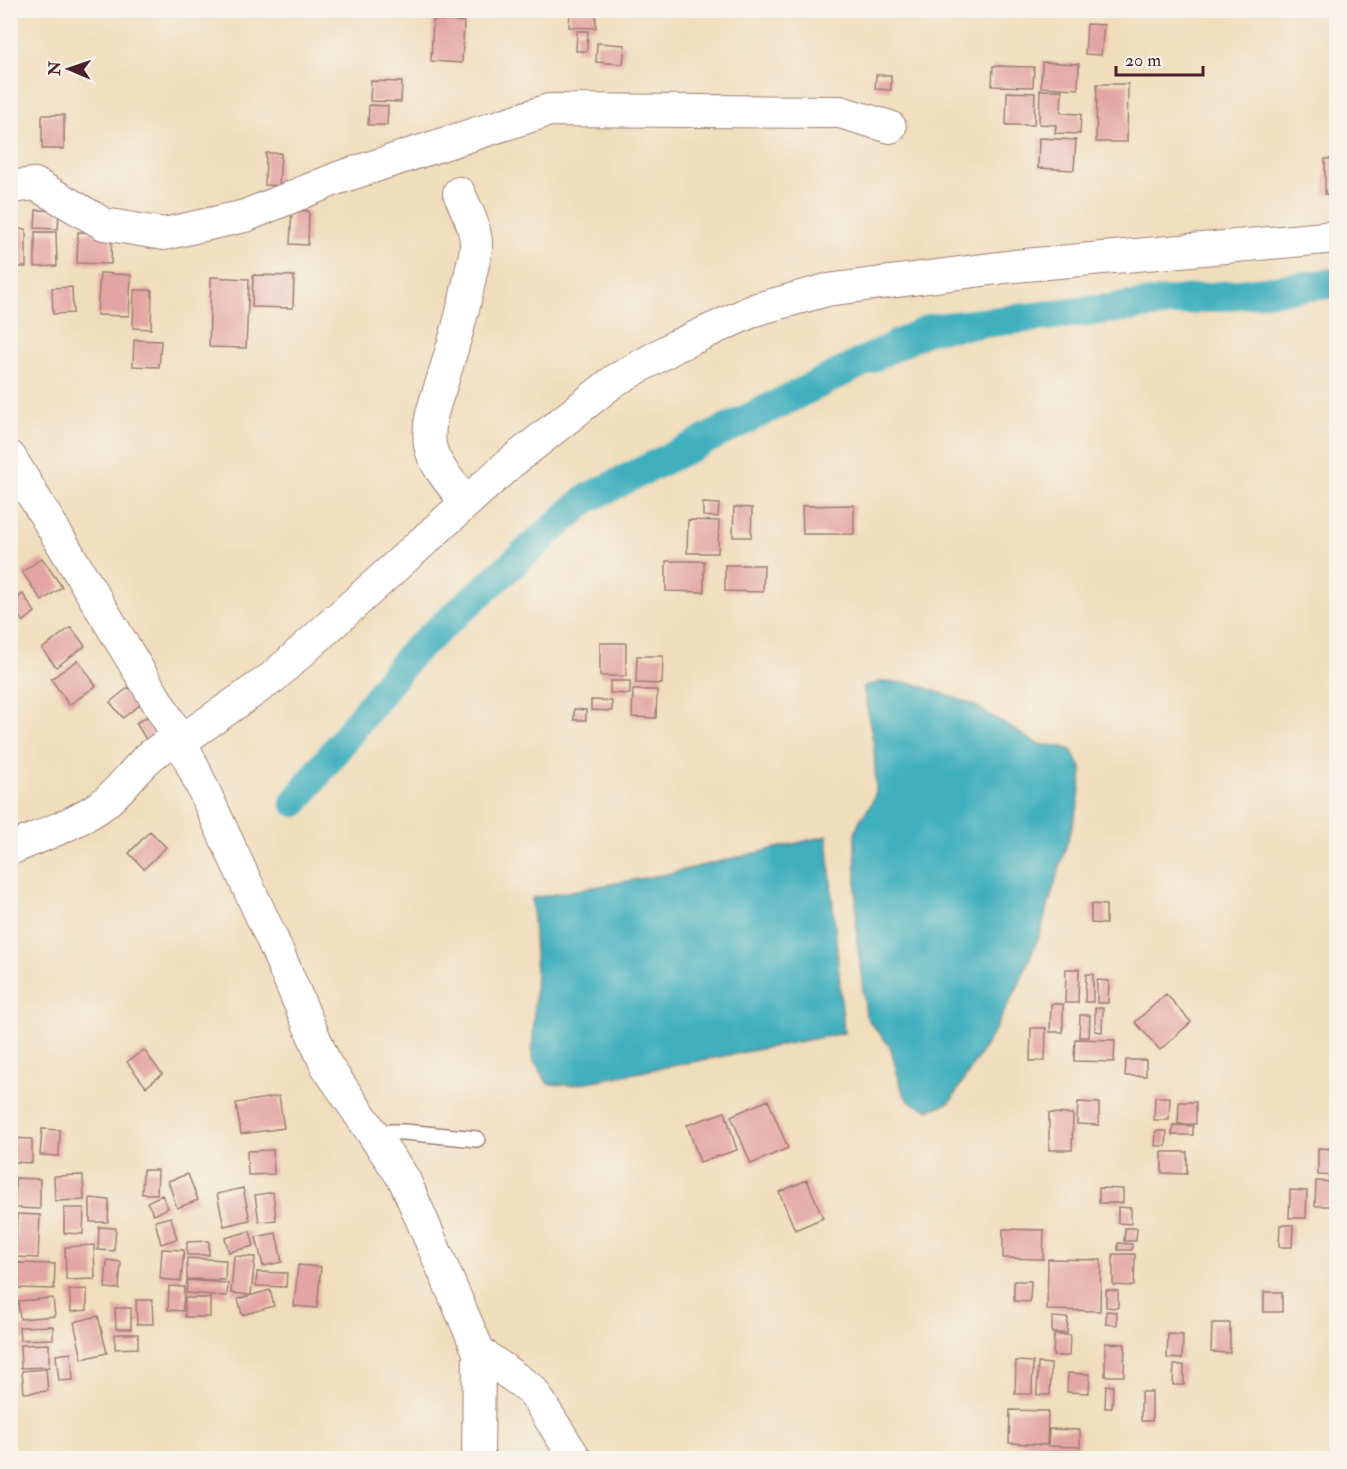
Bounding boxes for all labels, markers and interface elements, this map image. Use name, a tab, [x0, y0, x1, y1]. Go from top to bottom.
north arrow	[39, 39, 99, 99]
scale bar	[1116, 39, 1203, 77]
text: 20 m	[1125, 49, 1161, 72]
text: N	[45, 60, 65, 77]

